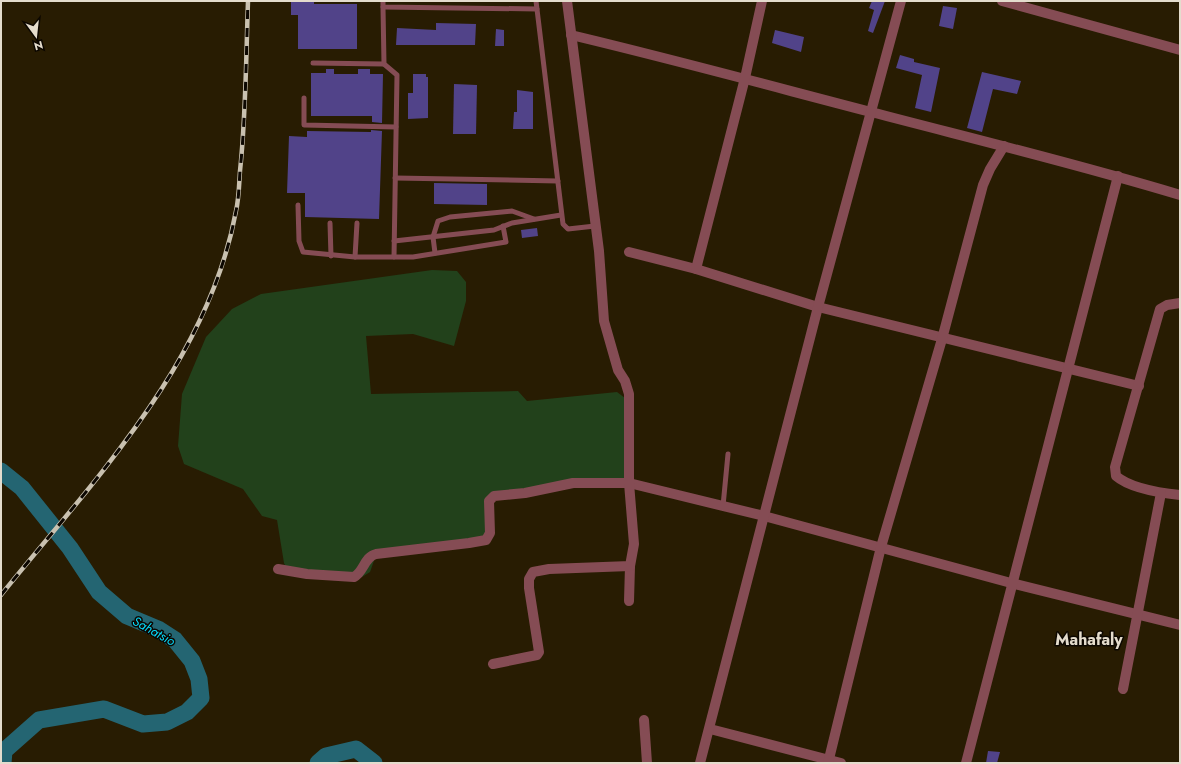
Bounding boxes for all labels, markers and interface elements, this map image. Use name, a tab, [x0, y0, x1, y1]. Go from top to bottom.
north arrow	[16, 16, 56, 56]
text: N	[32, 37, 45, 55]
water label: Sahatsio	[129, 611, 179, 651]
district label: Mahafaly	[1055, 628, 1123, 651]

